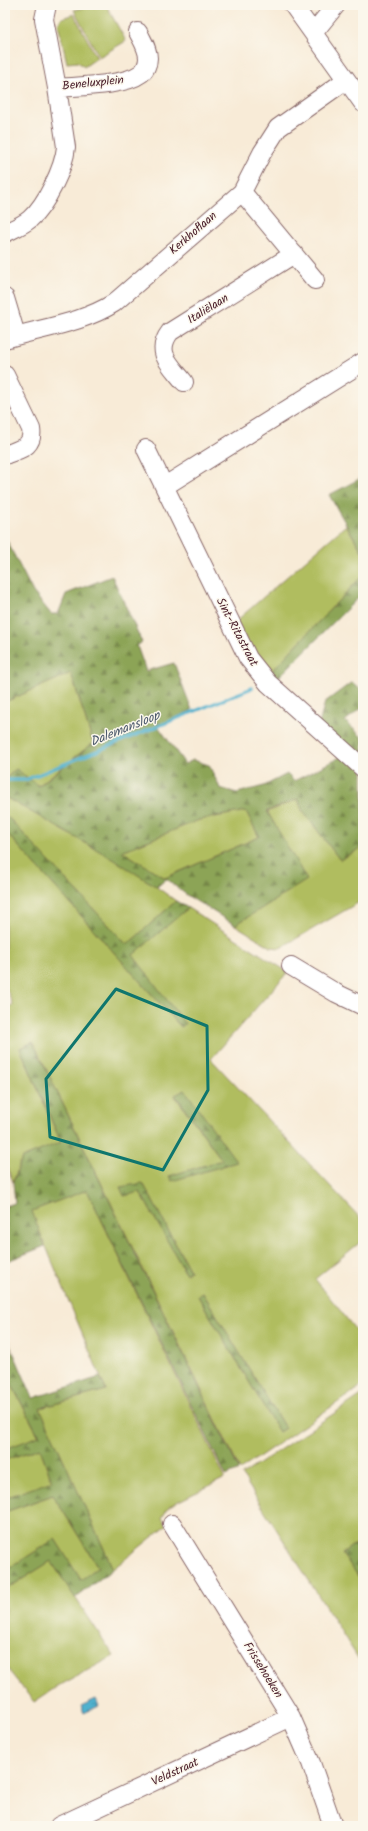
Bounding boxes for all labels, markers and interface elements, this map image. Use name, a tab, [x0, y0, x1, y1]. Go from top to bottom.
street label: Beneluxplein	[61, 70, 125, 96]
street label: Kerkhoflaan	[165, 207, 221, 259]
street label: Italiëlaan	[184, 289, 232, 329]
street label: Sint-Ritastraat	[211, 594, 263, 670]
water label: Dalemansloop	[87, 705, 165, 753]
street label: Frissehoeken	[238, 1638, 288, 1702]
street label: Veldstraat	[148, 1753, 202, 1791]

